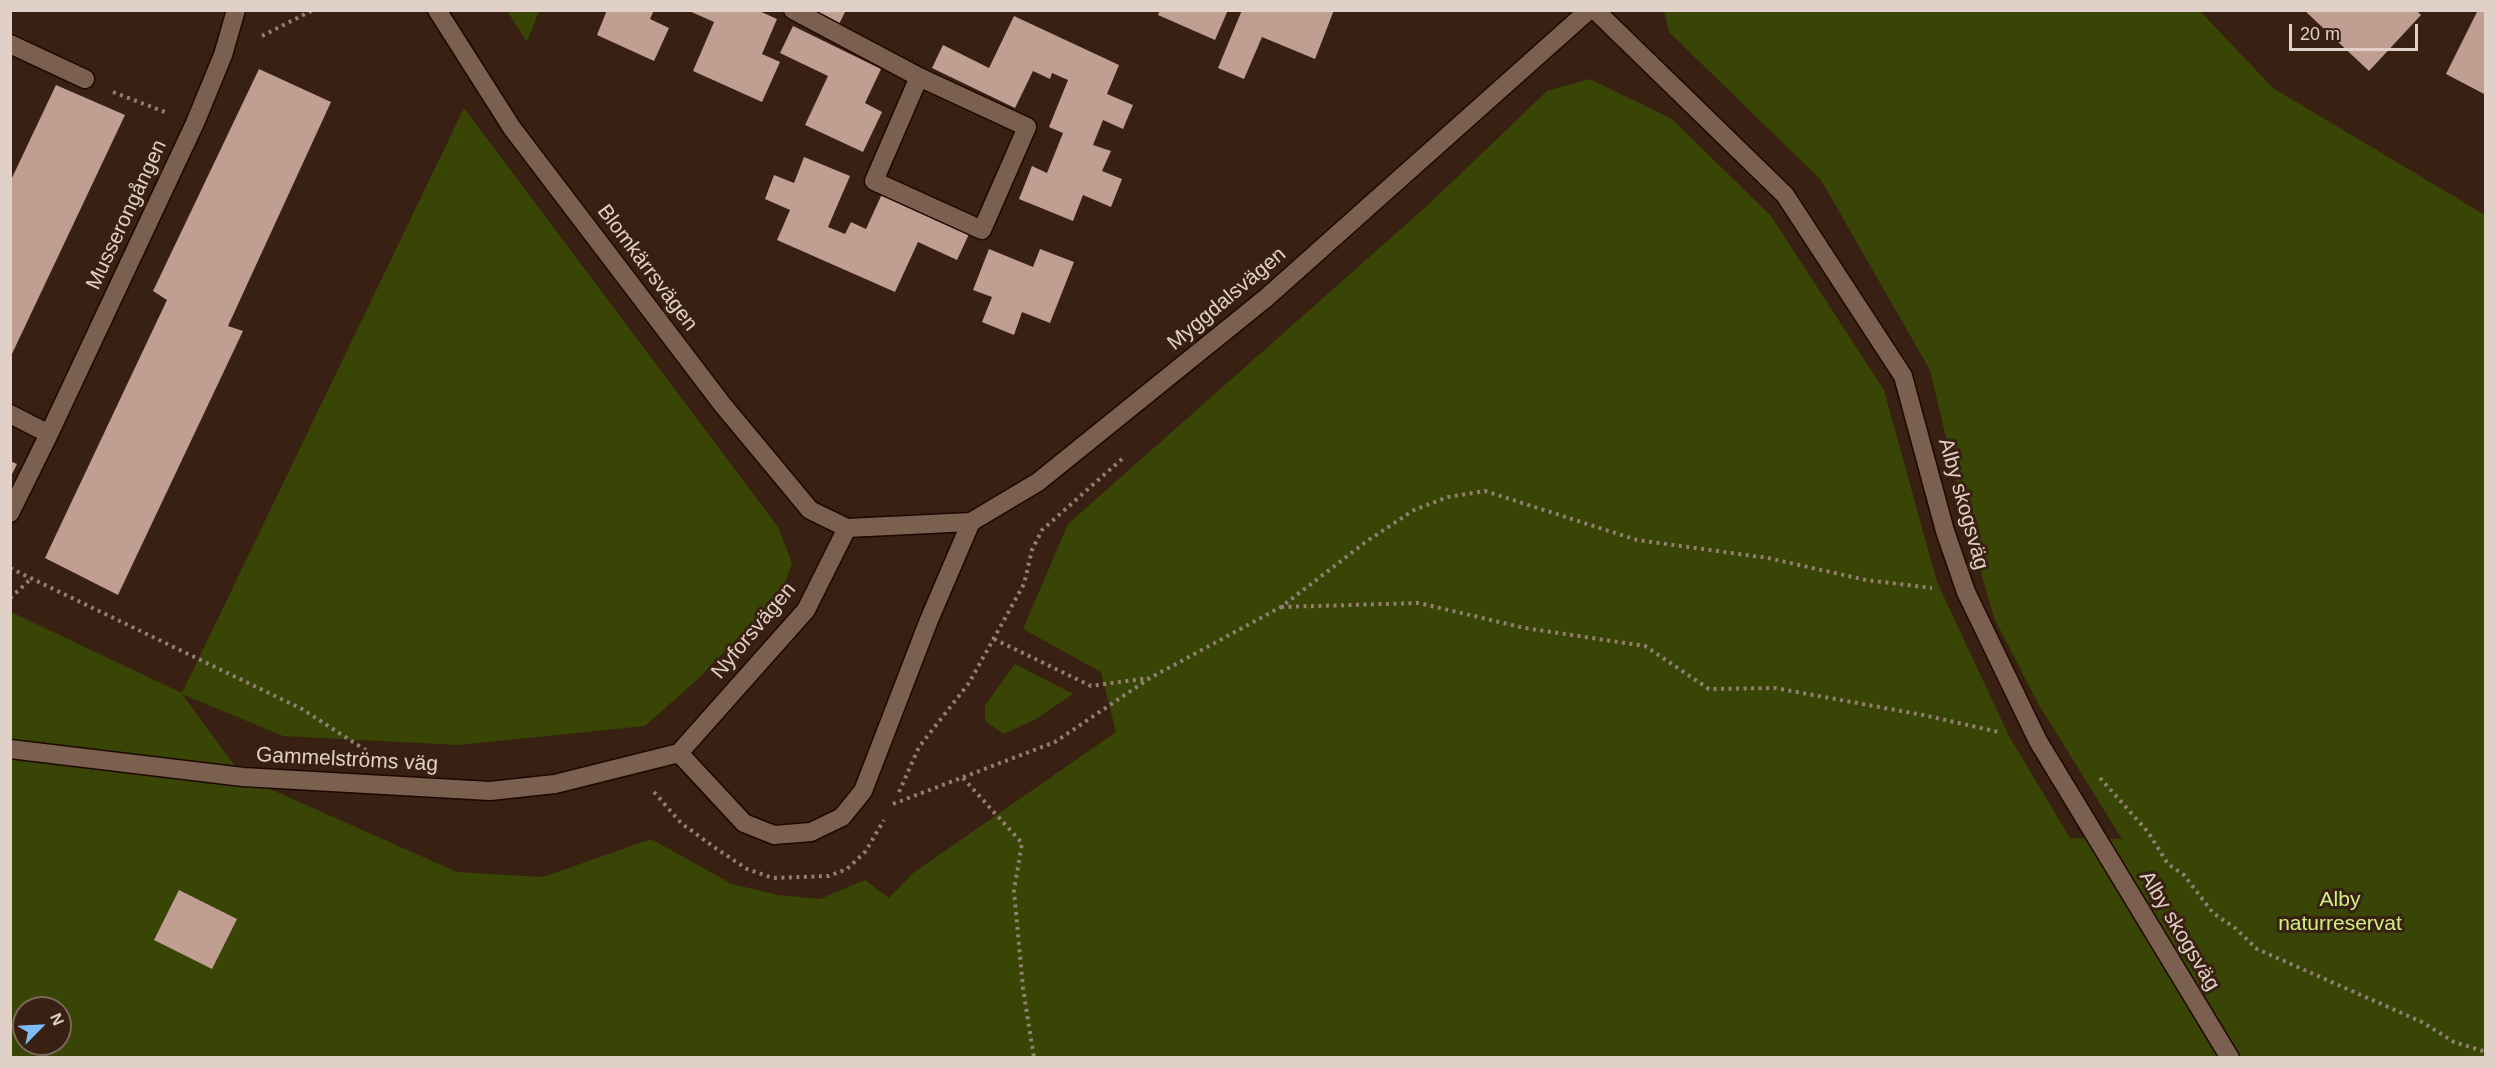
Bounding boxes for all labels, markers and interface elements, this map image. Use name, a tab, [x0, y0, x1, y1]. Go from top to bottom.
scale bar	[2292, 12, 2421, 50]
text: 20 m	[2300, 24, 2340, 44]
street label: Musserongången	[81, 136, 173, 294]
street label: Blomkärrsvägen	[591, 200, 703, 336]
street label: Myggdalsvägen	[1163, 242, 1291, 356]
street label: Alby skogsväg	[1932, 435, 1994, 573]
street label: Nyforsvägen	[706, 578, 802, 684]
street label: Gammelströms väg	[255, 743, 439, 777]
street label: Alby skogsväg	[2133, 866, 2225, 996]
park label: Alby naturreservat	[2278, 887, 2402, 937]
north arrow	[12, 996, 72, 1056]
text: N	[47, 1011, 67, 1028]

